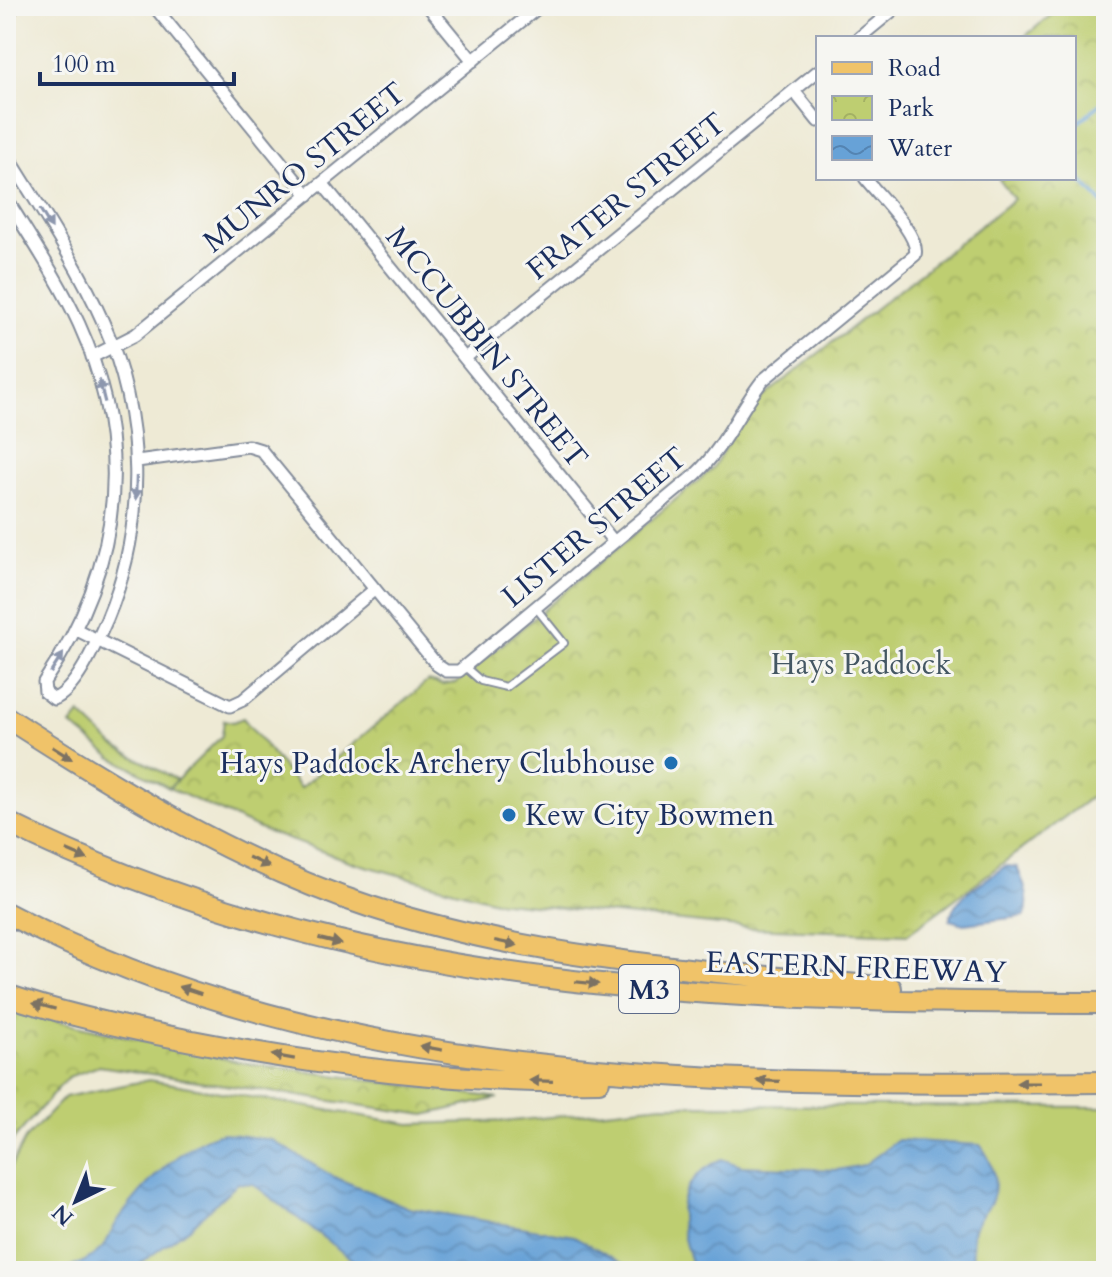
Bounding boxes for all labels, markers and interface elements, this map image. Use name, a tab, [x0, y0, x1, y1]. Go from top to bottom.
scale bar	[40, 36, 234, 86]
legend	[816, 36, 1076, 180]
text: 100 m	[52, 48, 116, 81]
text: Road	[888, 52, 941, 85]
street label: MUNRO STREET	[194, 73, 414, 262]
text: Park	[888, 92, 934, 125]
street label: FRATER STREET	[518, 103, 735, 290]
text: Water	[887, 132, 952, 165]
one-way arrow	[39, 208, 53, 230]
street label: MCCUBBIN STREET	[376, 218, 597, 477]
one-way arrow	[95, 378, 107, 403]
street label: LISTER STREET	[493, 438, 695, 617]
one-way arrow	[129, 476, 142, 501]
park label: Hays Paddock	[771, 644, 951, 685]
one-way arrow	[49, 652, 64, 674]
place label: Hays Paddock Archery Clubhouse	[220, 743, 655, 784]
one-way arrow	[52, 745, 73, 760]
marker: Hays Paddock Archery Clubhouse	[662, 754, 680, 772]
place label: Kew City Bowmen	[525, 795, 775, 836]
marker: Kew City Bowmen	[500, 806, 518, 824]
one-way arrow	[65, 848, 89, 862]
one-way arrow	[248, 855, 271, 869]
one-way arrow	[318, 935, 343, 947]
one-way arrow	[493, 937, 518, 950]
street label: EASTERN FREEWAY	[705, 942, 1008, 993]
road number: M3	[619, 965, 679, 1013]
one-way arrow	[575, 977, 600, 990]
one-way arrow	[177, 983, 201, 995]
one-way arrow	[32, 1000, 57, 1012]
one-way arrow	[418, 1041, 443, 1053]
one-way arrow	[270, 1051, 295, 1063]
one-way arrow	[755, 1074, 780, 1087]
one-way arrow	[528, 1075, 554, 1088]
one-way arrow	[1015, 1077, 1040, 1089]
north arrow	[36, 1161, 116, 1241]
text: N	[46, 1197, 80, 1232]

